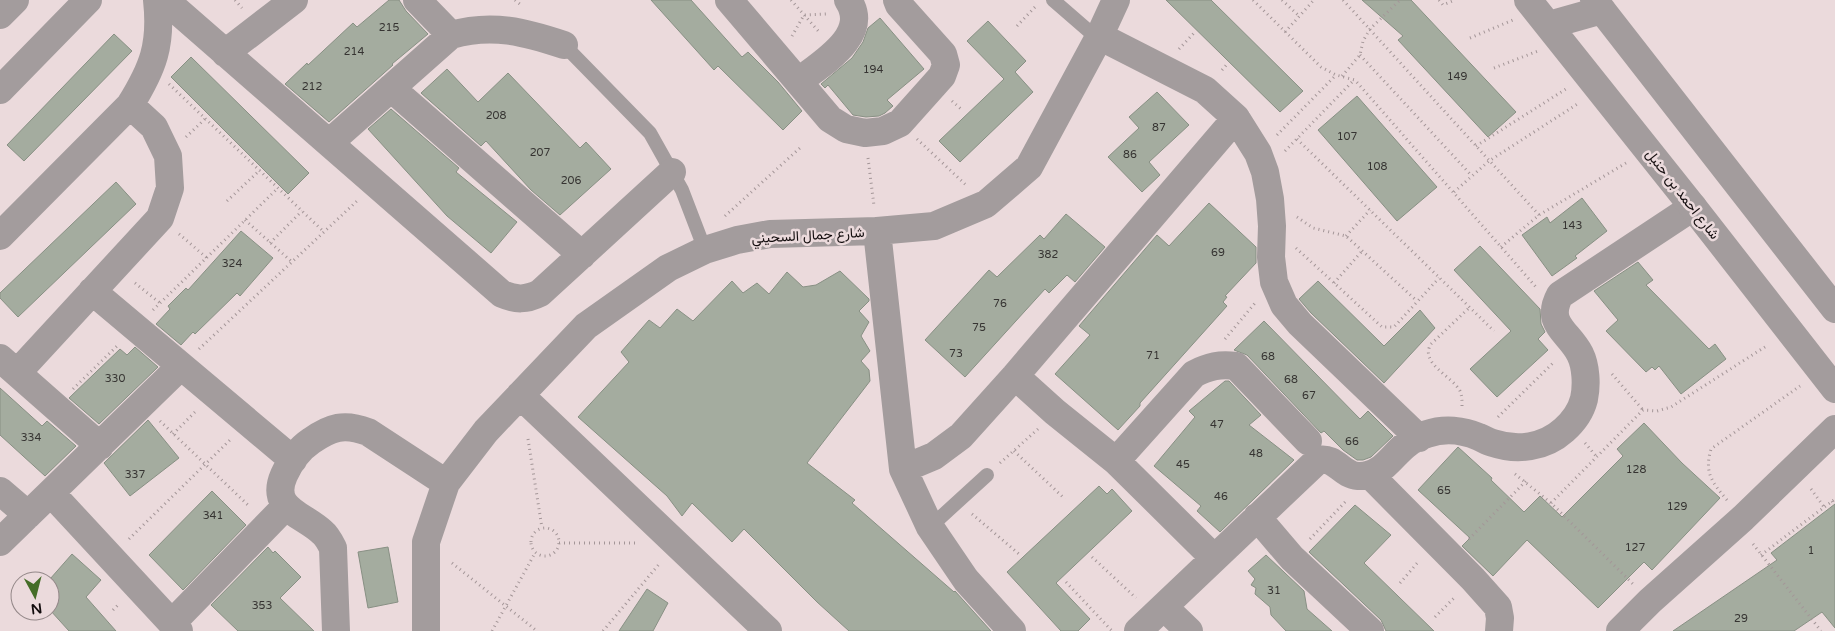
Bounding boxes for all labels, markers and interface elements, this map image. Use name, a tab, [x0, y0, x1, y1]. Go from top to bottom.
house number: 215	[379, 21, 399, 34]
house number: 214	[344, 45, 364, 58]
house number: 194	[863, 63, 883, 76]
house number: 149	[1447, 70, 1467, 83]
house number: 212	[302, 80, 322, 93]
house number: 208	[486, 109, 506, 122]
house number: 87	[1152, 121, 1166, 134]
house number: 107	[1337, 130, 1357, 143]
house number: 207	[530, 146, 550, 159]
street label: شارع احمد بن حنبل	[1641, 146, 1723, 244]
house number: 86	[1123, 148, 1137, 161]
house number: 108	[1367, 160, 1387, 173]
house number: 206	[561, 174, 581, 187]
house number: 143	[1562, 219, 1582, 232]
street label: شارع جمال السحيني	[751, 224, 865, 250]
house number: 69	[1211, 246, 1225, 259]
house number: 382	[1038, 248, 1058, 261]
house number: 324	[222, 257, 242, 270]
house number: 76	[993, 297, 1007, 310]
house number: 75	[972, 321, 986, 334]
house number: 73	[949, 347, 963, 360]
house number: 71	[1146, 349, 1160, 362]
house number: 68	[1261, 350, 1275, 363]
house number: 330	[105, 372, 125, 385]
house number: 68	[1284, 373, 1298, 386]
house number: 67	[1302, 389, 1316, 402]
house number: 47	[1210, 418, 1224, 431]
house number: 334	[21, 431, 41, 444]
house number: 66	[1345, 435, 1359, 448]
house number: 48	[1249, 447, 1263, 460]
house number: 45	[1176, 458, 1190, 471]
house number: 128	[1626, 463, 1646, 476]
house number: 337	[125, 468, 145, 481]
house number: 65	[1437, 484, 1451, 497]
house number: 46	[1214, 490, 1228, 503]
house number: 129	[1667, 500, 1687, 513]
house number: 341	[203, 509, 223, 522]
house number: 127	[1625, 541, 1645, 554]
house number: 1	[1808, 544, 1814, 557]
north arrow	[10, 571, 60, 621]
house number: 31	[1267, 584, 1281, 597]
text: N	[30, 599, 43, 618]
house number: 353	[252, 599, 272, 612]
house number: 29	[1734, 612, 1748, 625]

